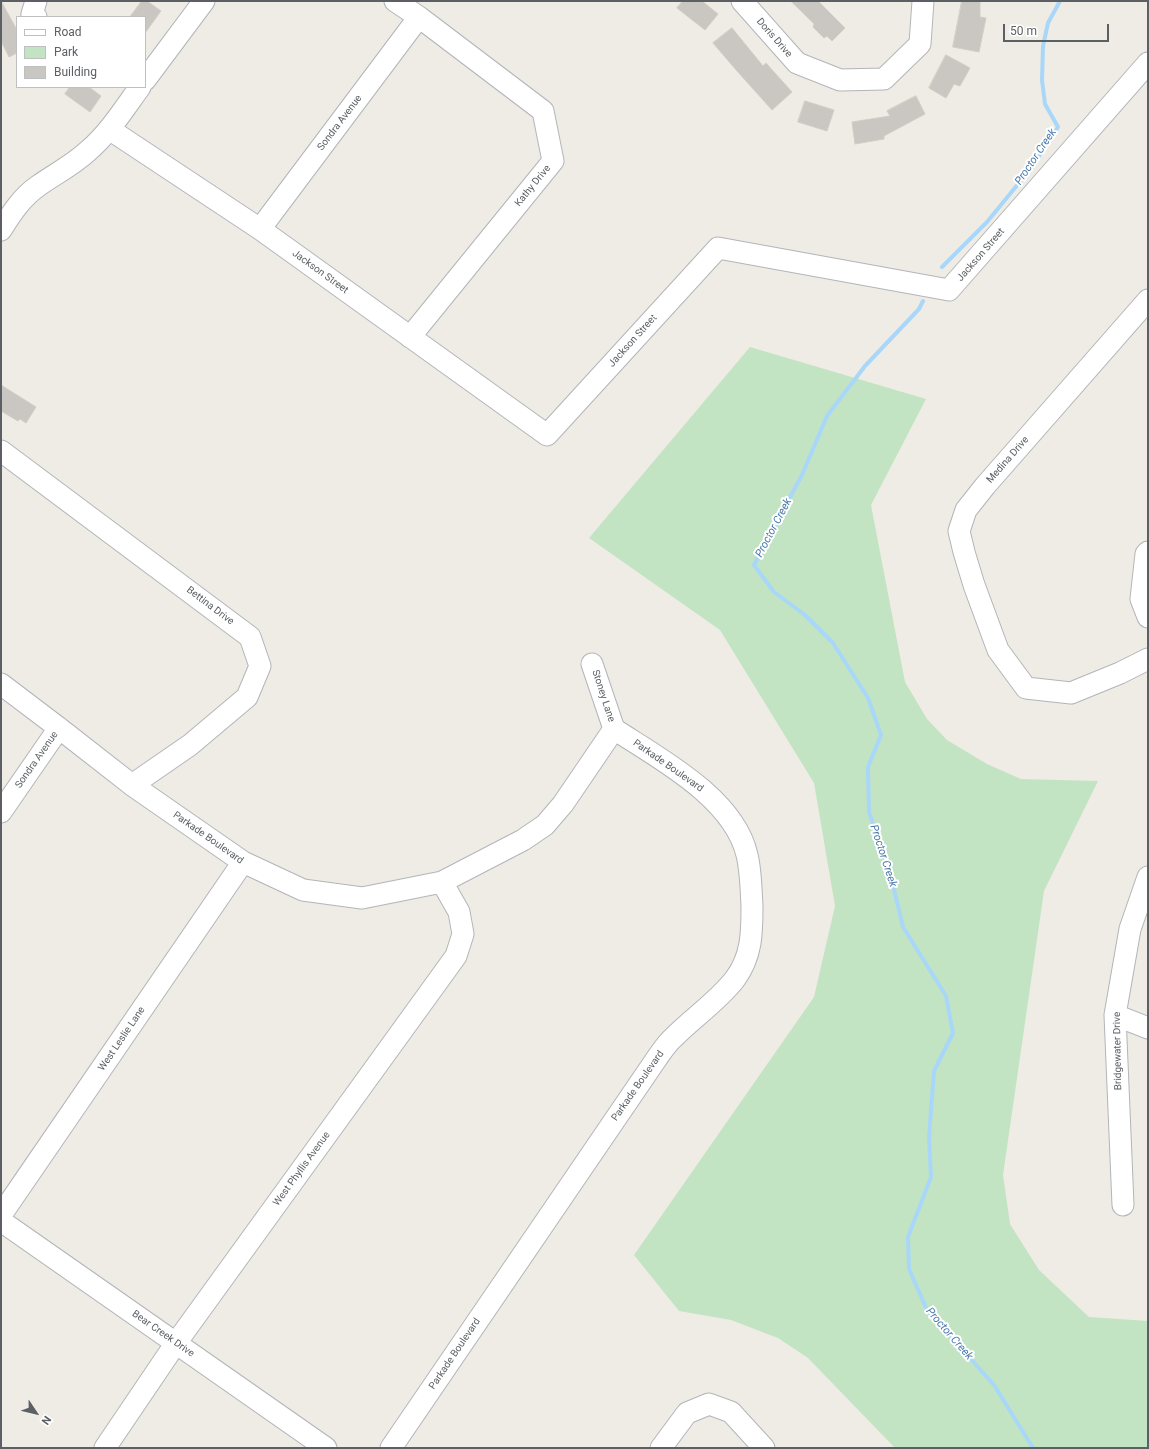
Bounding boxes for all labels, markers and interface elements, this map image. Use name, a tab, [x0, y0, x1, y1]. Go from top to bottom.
legend	[16, 16, 146, 88]
street label: Doris Drive	[754, 16, 794, 60]
scale bar	[1005, 16, 1111, 42]
text: 50 m	[1010, 24, 1037, 38]
text: Road	[54, 25, 82, 39]
text: Park	[54, 45, 78, 59]
text: Building	[54, 65, 97, 79]
street label: Sondra Avenue	[315, 93, 365, 153]
water label: Proctor Creek	[1012, 126, 1060, 188]
street label: Kathy Drive	[513, 163, 553, 209]
street label: Jackson Street	[955, 226, 1007, 284]
street label: Jackson Street	[290, 248, 350, 296]
street label: Jackson Street	[606, 312, 660, 370]
street label: Medina Drive	[984, 434, 1032, 486]
water label: Proctor Creek	[753, 496, 795, 560]
street label: Bettina Drive	[184, 584, 236, 628]
street label: Stoney Lane	[589, 668, 617, 724]
street label: Sondra Avenue	[13, 729, 61, 791]
street label: Parkade Boulevard	[630, 737, 706, 795]
street label: Parkade Boulevard	[170, 809, 246, 867]
water label: Proctor Creek	[867, 823, 899, 889]
street label: West Leslie Lane	[96, 1005, 148, 1073]
street label: Bridgewater Drive	[1111, 1012, 1125, 1090]
street label: Parkade Boulevard	[609, 1048, 667, 1124]
street label: West Phyllis Avenue	[271, 1129, 333, 1209]
water label: Proctor Creek	[923, 1305, 975, 1363]
street label: Bear Creek Drive	[130, 1308, 196, 1360]
street label: Parkade Boulevard	[427, 1316, 483, 1392]
north arrow	[16, 1393, 56, 1433]
text: N	[39, 1413, 54, 1427]

